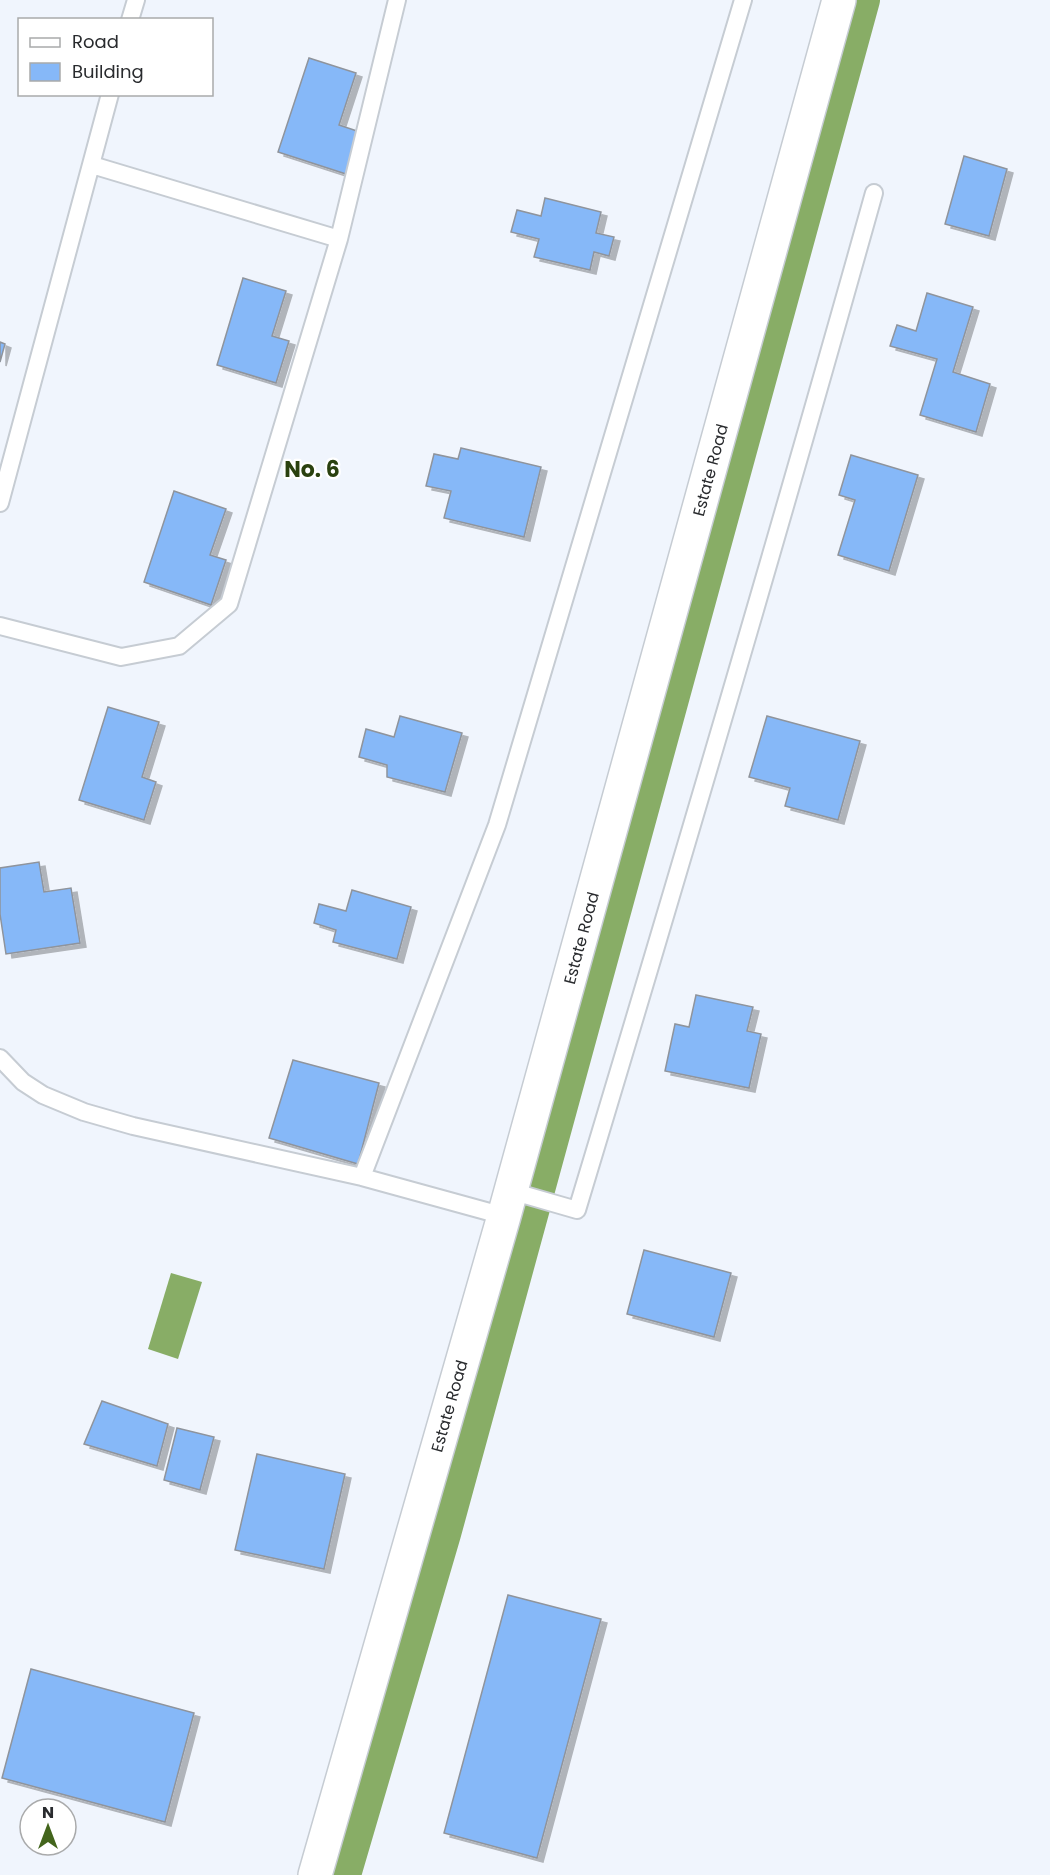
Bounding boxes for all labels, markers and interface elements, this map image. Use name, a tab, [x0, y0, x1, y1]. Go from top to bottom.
legend	[18, 18, 213, 96]
text: Road	[72, 29, 119, 54]
text: Building	[72, 59, 144, 84]
street label: Estate Road	[687, 421, 734, 519]
district label: No. 6	[284, 454, 340, 485]
street label: Estate Road	[558, 889, 605, 987]
street label: Estate Road	[425, 1357, 474, 1455]
north arrow	[18, 1797, 78, 1857]
text: N	[42, 1801, 54, 1824]

